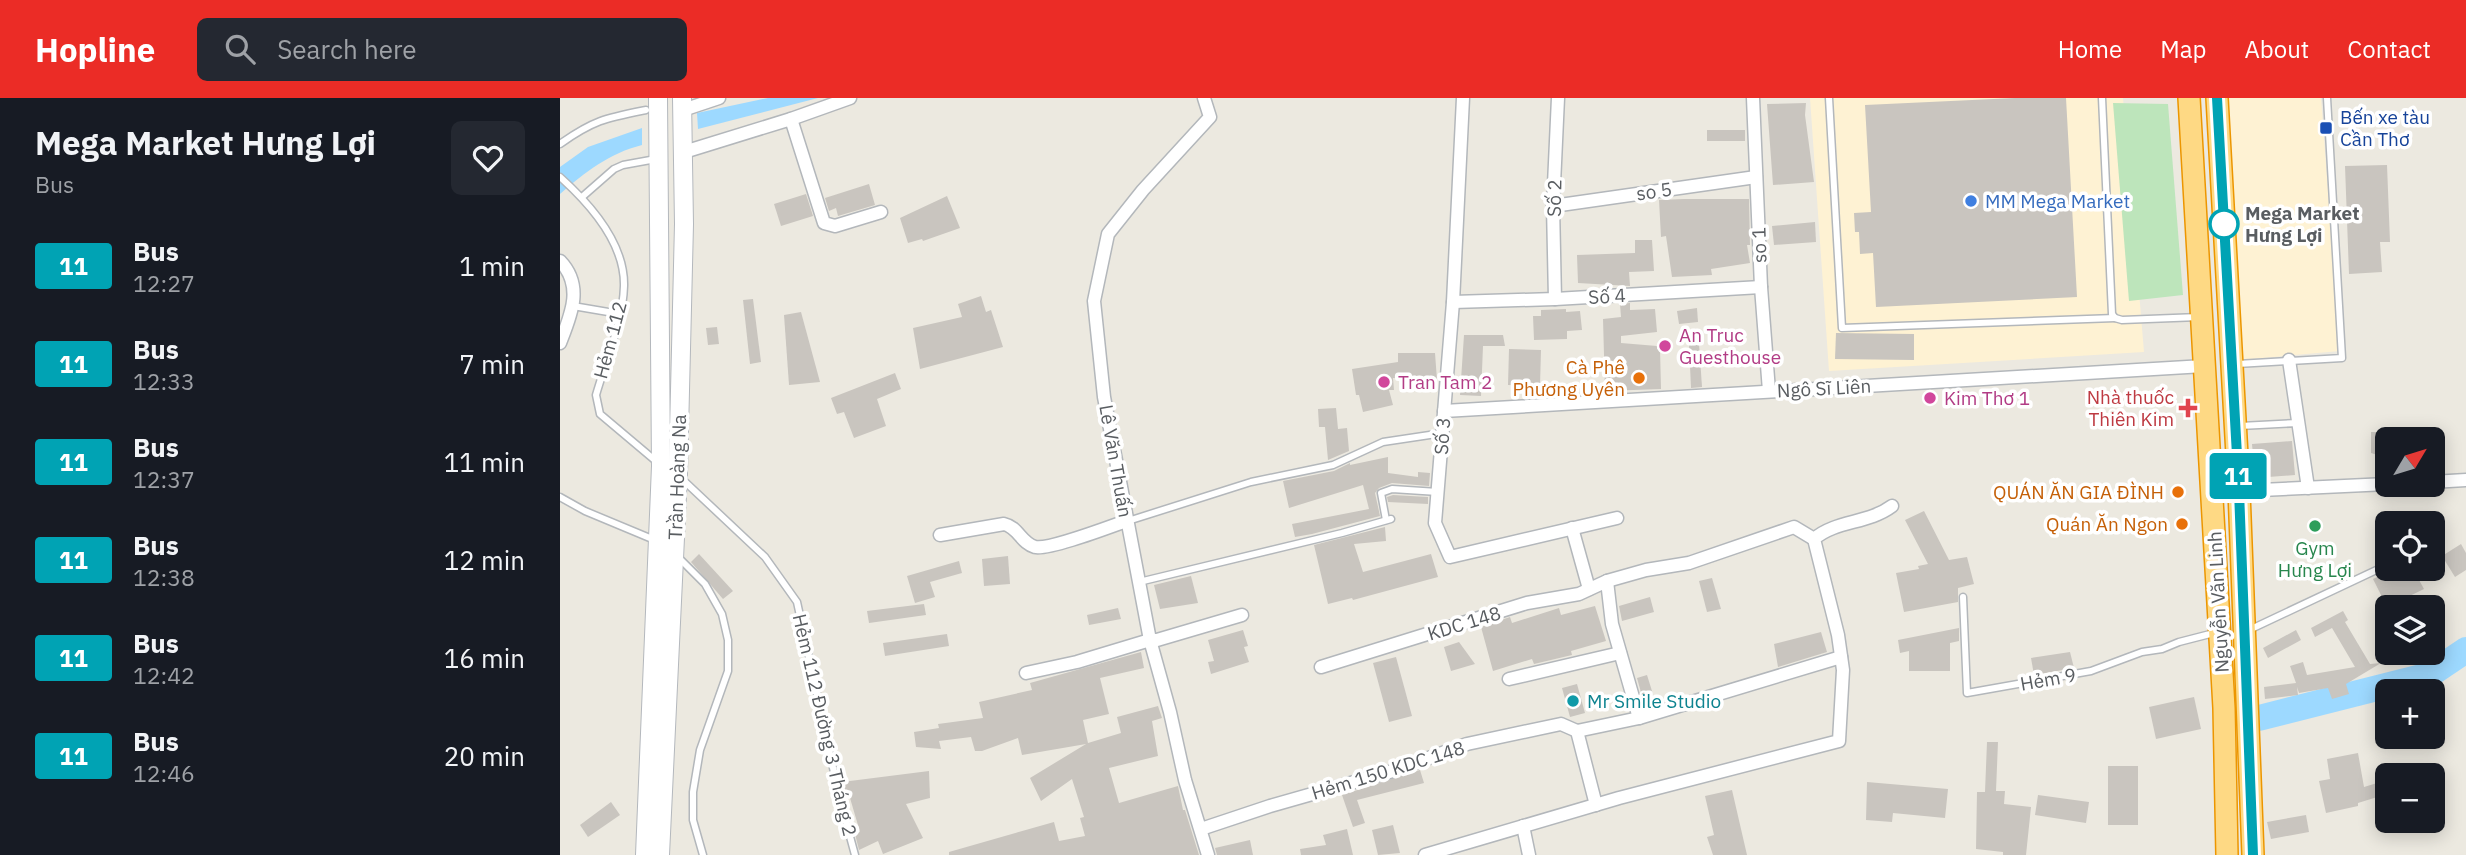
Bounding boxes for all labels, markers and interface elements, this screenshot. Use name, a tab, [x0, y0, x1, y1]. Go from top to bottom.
search box	[197, 18, 687, 81]
text: Hopline	[35, 28, 155, 71]
icon: search	[221, 30, 259, 68]
text: Search here	[277, 32, 417, 66]
text: Home	[2058, 33, 2122, 65]
text: Map	[2160, 33, 2206, 65]
text: About	[2244, 33, 2309, 65]
text: Contact	[2347, 33, 2431, 65]
place label: Bến xe tàu Cần Thơ	[2340, 105, 2430, 151]
marker: Bến xe tàu Cần Thơ	[2318, 120, 2334, 136]
text: Mega Market Hưng Lợi	[35, 121, 376, 164]
button: heart	[451, 121, 525, 195]
text: Bus	[35, 169, 74, 199]
street label: so 5	[1635, 177, 1673, 205]
street label: Số 2	[1542, 179, 1566, 217]
place label: MM Mega Market	[1985, 189, 2130, 213]
marker: MM Mega Market	[1963, 193, 1979, 209]
place label: Mega Market Hưng Lợi	[2245, 201, 2359, 247]
marker: Mega Market Hưng Lợi	[2209, 209, 2239, 239]
street label: so 1	[1746, 227, 1772, 263]
text: Bus	[133, 234, 179, 268]
text: 1 min	[459, 249, 525, 283]
text: 11	[59, 250, 88, 282]
text: 12:27	[133, 268, 195, 298]
street label: Số 4	[1588, 283, 1626, 309]
street label: Hẻm 112	[588, 299, 632, 381]
place label: An Truc Guesthouse	[1679, 323, 1781, 369]
text: Bus	[133, 332, 179, 366]
marker: An Truc Guesthouse	[1657, 338, 1673, 354]
text: 7 min	[459, 347, 525, 381]
text: 11	[59, 348, 88, 380]
place label: Cà Phê Phương Uyên	[1512, 355, 1625, 401]
text: 12:33	[133, 366, 195, 396]
place label: Tran Tam 2	[1398, 370, 1493, 394]
marker: Cà Phê Phương Uyên	[1631, 370, 1647, 386]
marker: Tran Tam 2	[1376, 374, 1392, 390]
street label: Ngô Sĩ Liên	[1776, 374, 1872, 402]
place label: Nhà thuốc Thiên Kim	[2087, 385, 2174, 431]
place label: Kim Thơ 1	[1944, 386, 2030, 410]
marker: Kim Thơ 1	[1922, 390, 1938, 406]
marker: Nhà thuốc Thiên Kim	[2180, 400, 2196, 416]
street label: Lê Văn Thuấn	[1094, 403, 1138, 519]
street label: Trần Hoàng Na	[663, 414, 691, 540]
street label: Số 3	[1429, 416, 1455, 456]
north arrow	[2375, 427, 2445, 497]
map controls	[2375, 427, 2445, 833]
text: Bus	[133, 430, 179, 464]
text: 11 min	[444, 445, 525, 479]
text: 11	[59, 446, 88, 478]
line badge: 11	[2206, 453, 2270, 499]
text: 11	[2224, 460, 2252, 492]
text: 12:37	[133, 464, 195, 494]
place label: QUÁN ĂN GIA ĐÌNH	[1993, 480, 2164, 504]
marker: QUÁN ĂN GIA ĐÌNH	[2170, 484, 2186, 500]
button: locate	[2375, 511, 2445, 581]
place label: Quán Ăn Ngon	[2046, 512, 2168, 536]
marker: Quán Ăn Ngon	[2174, 516, 2190, 532]
marker: Gym Hưng Lợi	[2307, 518, 2323, 534]
text: Bus	[133, 528, 179, 562]
street label: Nguyễn Văn Linh	[2202, 531, 2234, 673]
place label: Gym Hưng Lợi	[2278, 536, 2352, 582]
text: 12 min	[444, 543, 525, 577]
text: 11	[59, 544, 88, 576]
text: 12:38	[133, 562, 195, 592]
button: layers	[2375, 595, 2445, 665]
street label: KDC 148	[1424, 601, 1504, 645]
street label: Hẻm 112 Đường 3 Tháng 2	[788, 611, 862, 839]
text: Bus	[133, 626, 179, 660]
text: 16 min	[444, 641, 525, 675]
text: 11	[59, 642, 88, 674]
text: 12:42	[133, 660, 195, 690]
street label: Hẻm 9	[2018, 662, 2078, 696]
button: +	[2375, 679, 2445, 749]
place label: Mr Smile Studio	[1587, 689, 1721, 713]
marker: Mr Smile Studio	[1565, 693, 1581, 709]
text: Bus	[133, 724, 179, 758]
street label: Hẻm 150 KDC 148	[1309, 735, 1467, 805]
text: 20 min	[444, 739, 525, 773]
text: 11	[59, 740, 88, 772]
text: 12:46	[133, 758, 195, 788]
button: −	[2375, 763, 2445, 833]

